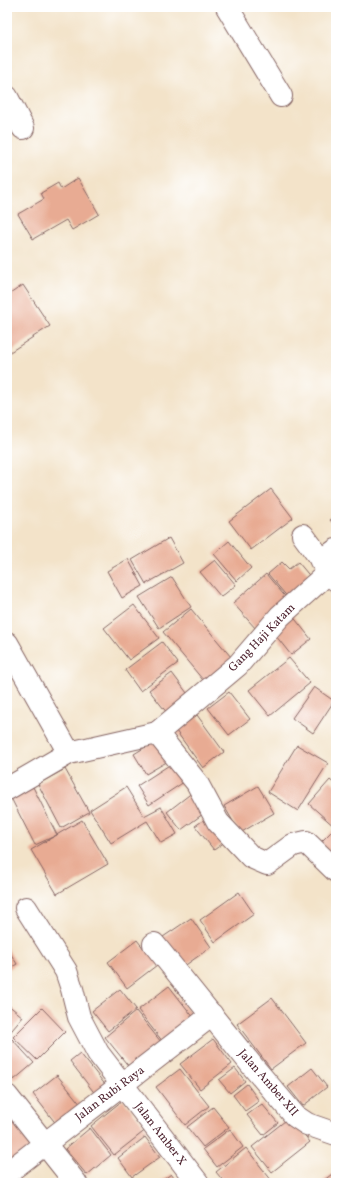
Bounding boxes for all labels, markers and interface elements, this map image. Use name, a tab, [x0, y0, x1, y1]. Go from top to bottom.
street label: Gang Haji Katam	[225, 600, 299, 676]
street label: Jalan Amber XII	[234, 1046, 302, 1120]
street label: Jalan Rubi Raya	[72, 1063, 148, 1125]
street label: Jalan Amber X	[130, 1099, 190, 1169]

